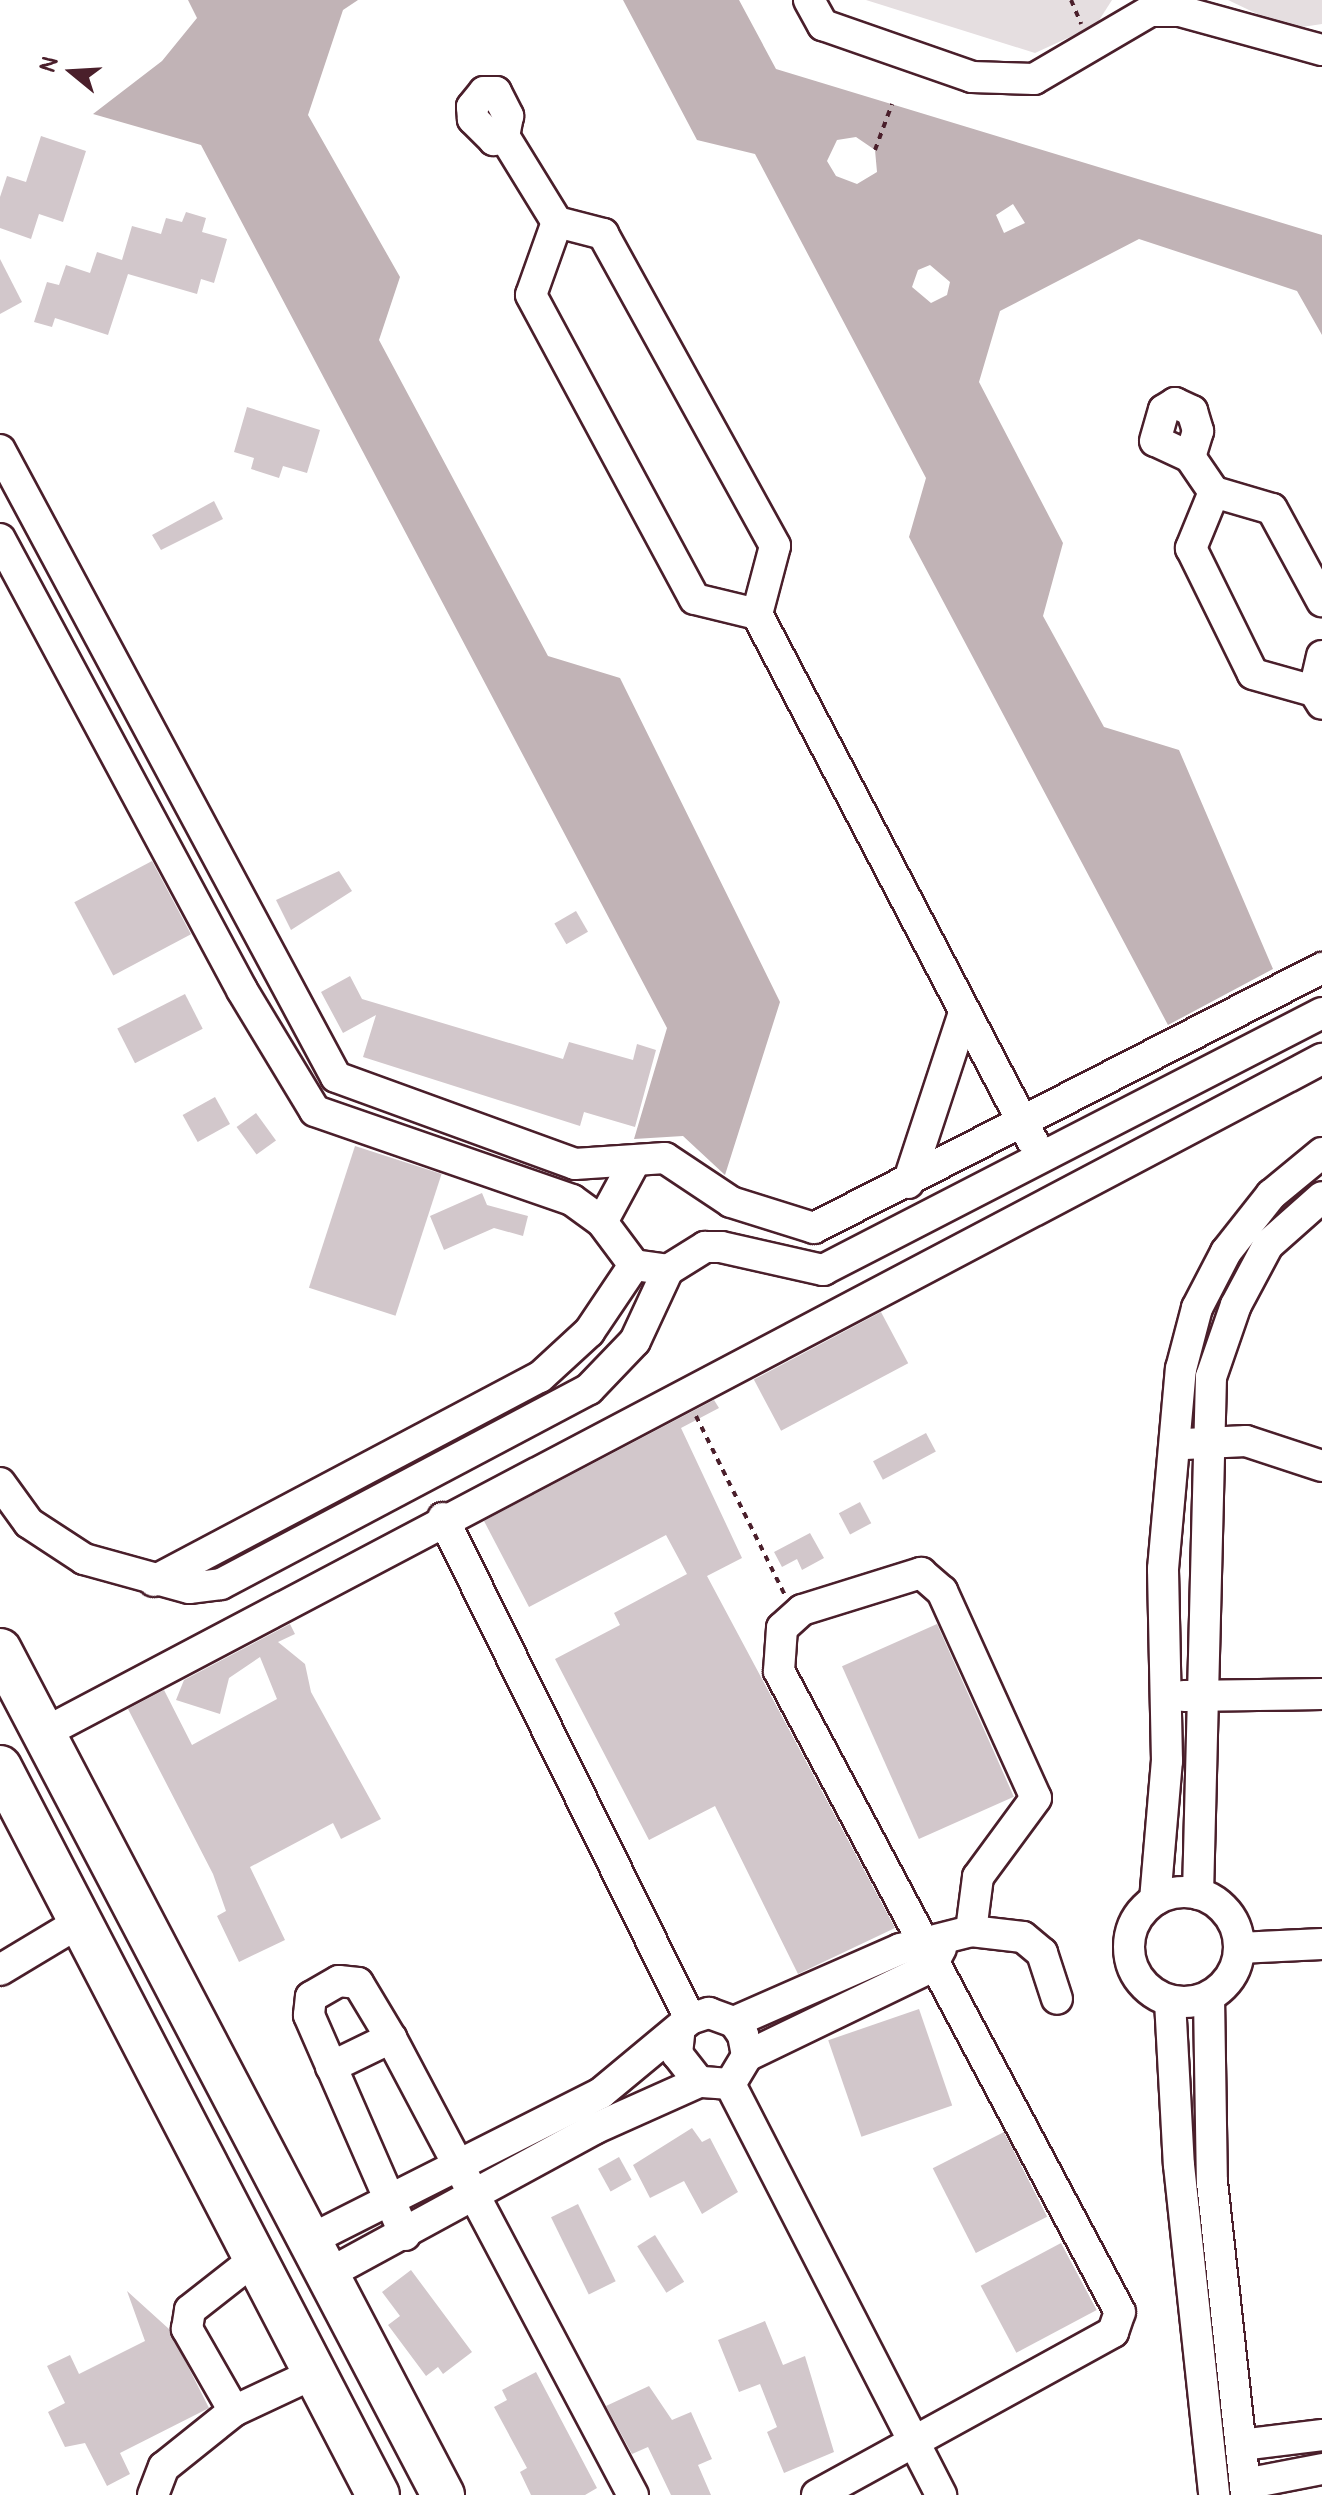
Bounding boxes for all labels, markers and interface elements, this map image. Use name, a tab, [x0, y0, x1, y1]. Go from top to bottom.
north arrow	[32, 32, 112, 112]
text: N	[34, 53, 65, 76]

